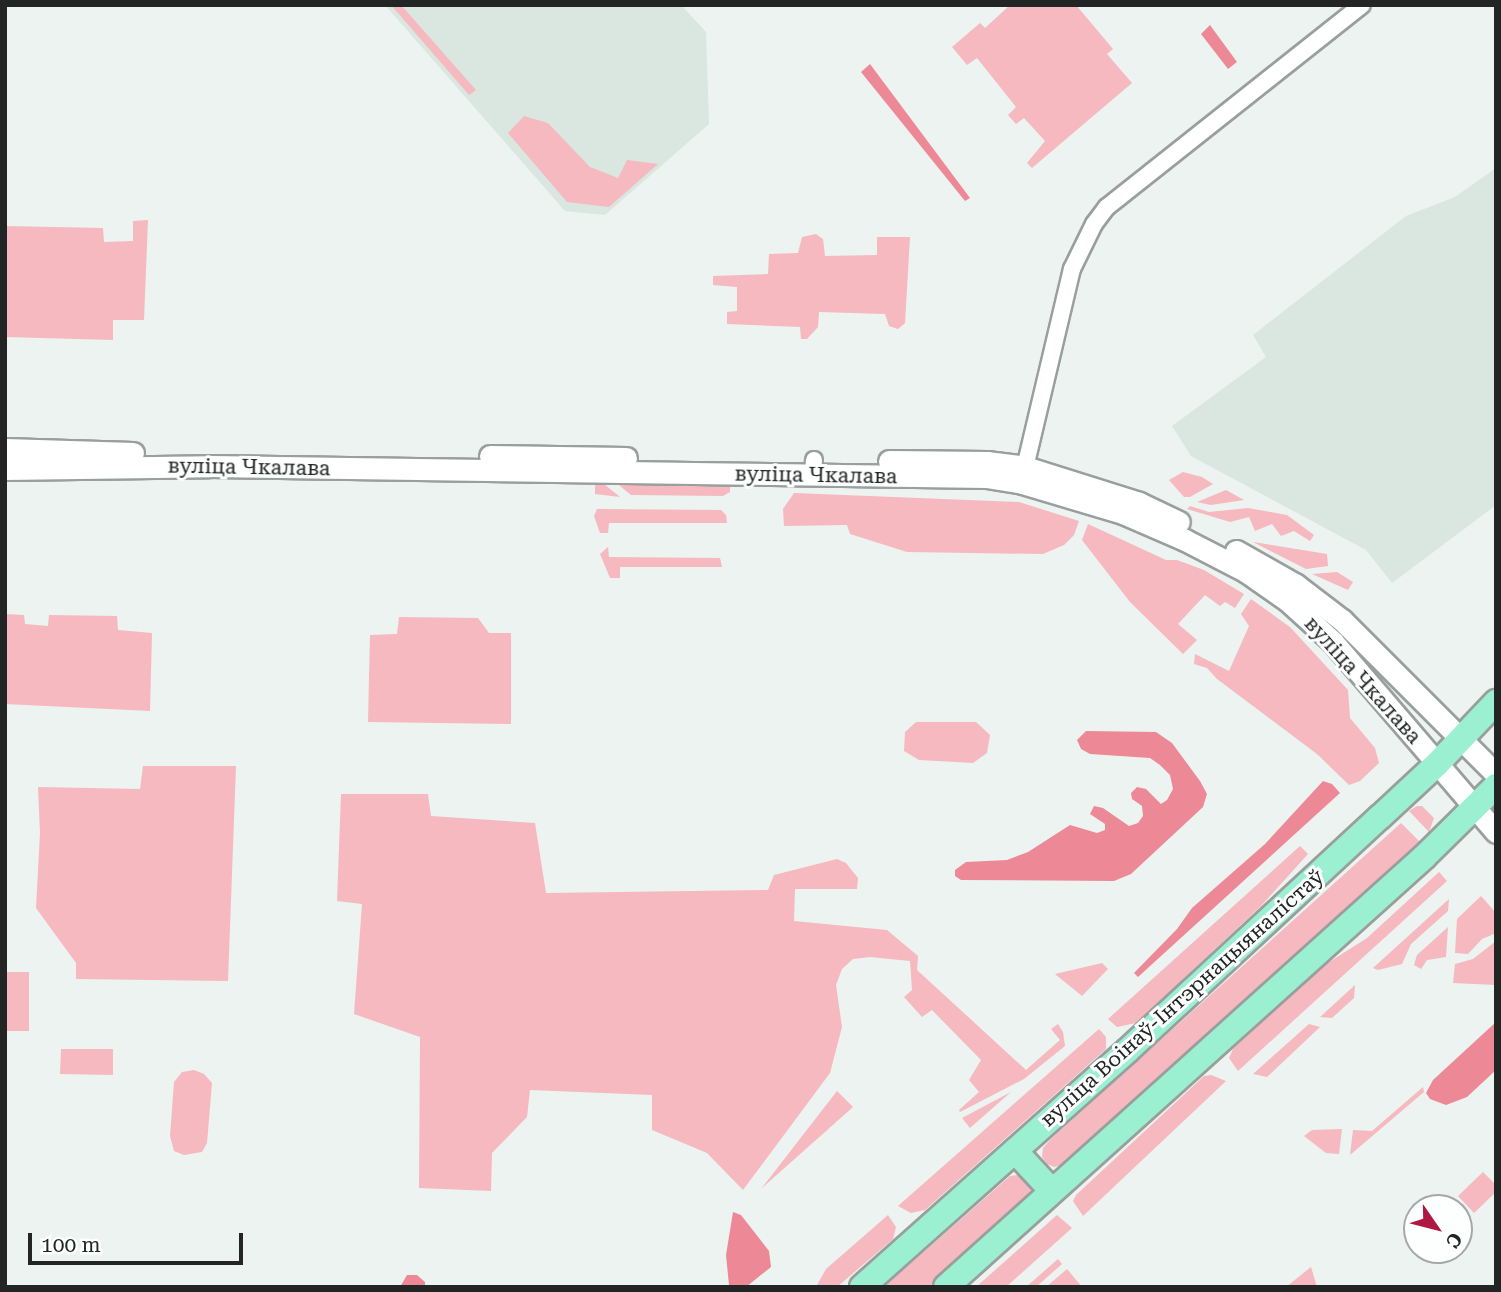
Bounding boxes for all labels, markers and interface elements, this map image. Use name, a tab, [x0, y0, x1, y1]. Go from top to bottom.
street label: вуліца Чкалава	[167, 453, 331, 481]
street label: вуліца Чкалава	[734, 461, 898, 489]
street label: вуліца Чкалава	[1299, 611, 1427, 749]
street label: вуліца Воінаў-Інтэрнацыяналістаў	[1035, 864, 1329, 1132]
north arrow	[1403, 1194, 1473, 1264]
scale bar	[32, 1218, 247, 1262]
text: С	[1441, 1228, 1467, 1252]
text: 100 m	[41, 1233, 101, 1257]

